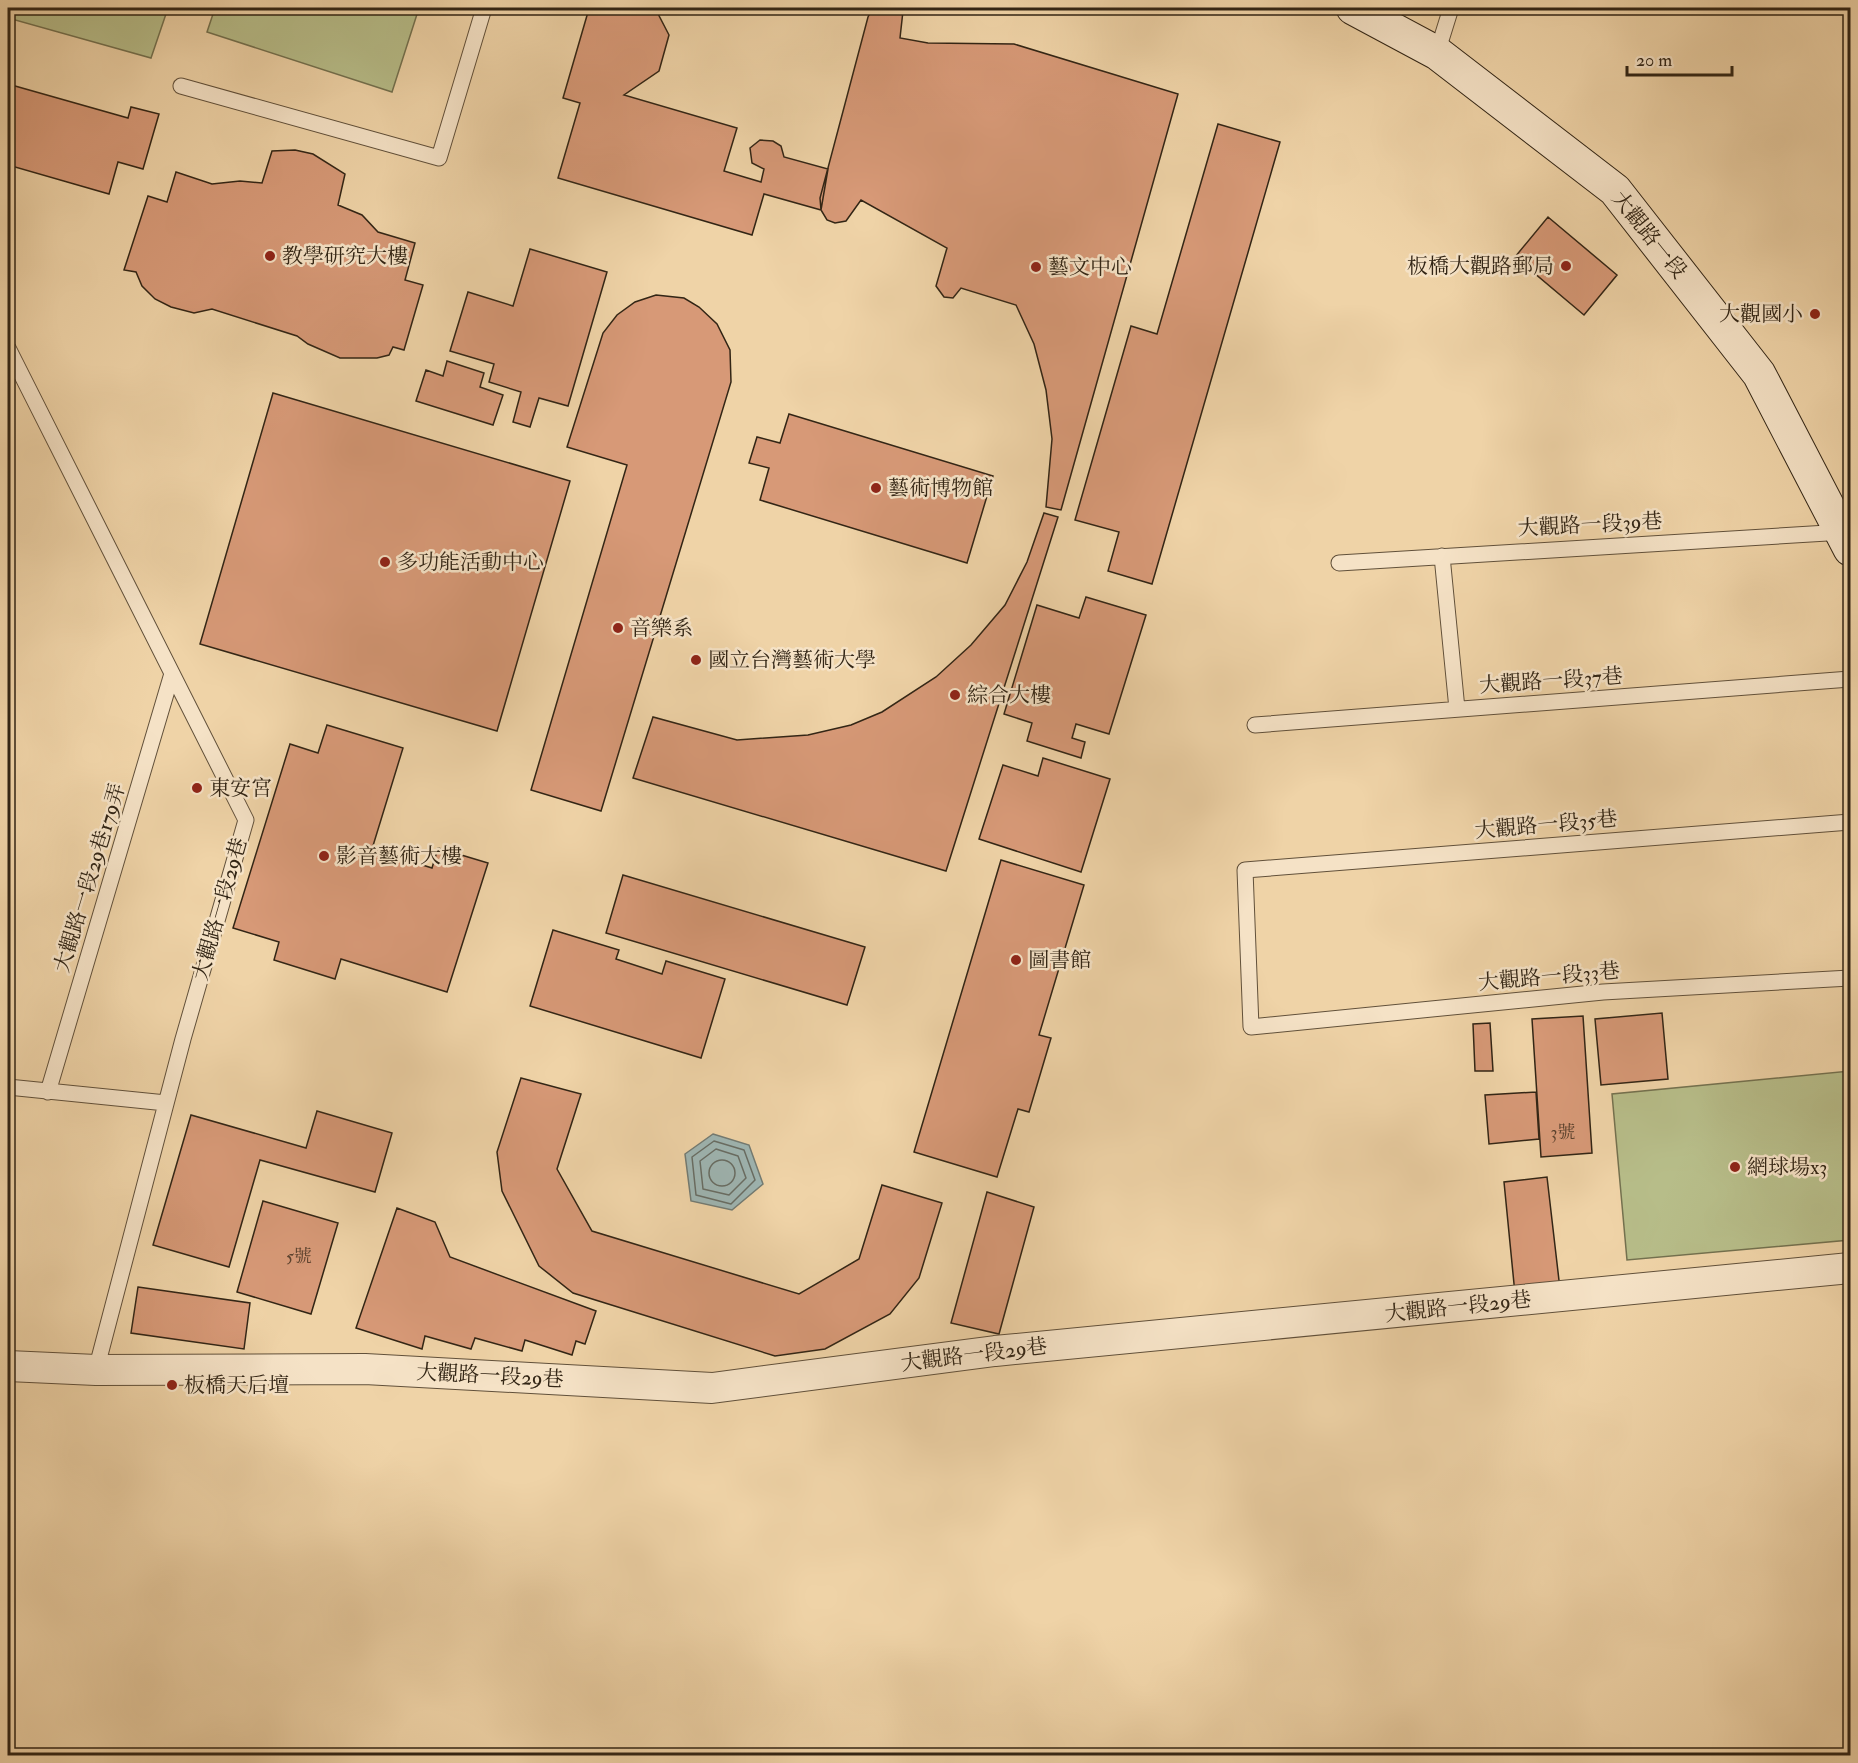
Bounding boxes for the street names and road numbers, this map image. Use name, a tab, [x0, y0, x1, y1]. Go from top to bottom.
street label: 大觀路一段	[1605, 186, 1693, 284]
street label: 大觀路一段39巷	[1517, 508, 1663, 542]
street label: 大觀路一段37巷	[1478, 663, 1624, 699]
street label: 大觀路一段29巷179弄	[48, 780, 132, 976]
street label: 大觀路一段35巷	[1473, 805, 1619, 845]
street label: 大觀路一段29巷	[187, 834, 253, 984]
street label: 大觀路一段33巷	[1477, 957, 1621, 997]
street label: 大觀路一段29巷	[1383, 1286, 1533, 1328]
street label: 大觀路一段29巷	[899, 1333, 1049, 1377]
street label: 大觀路一段29巷	[416, 1359, 564, 1393]

